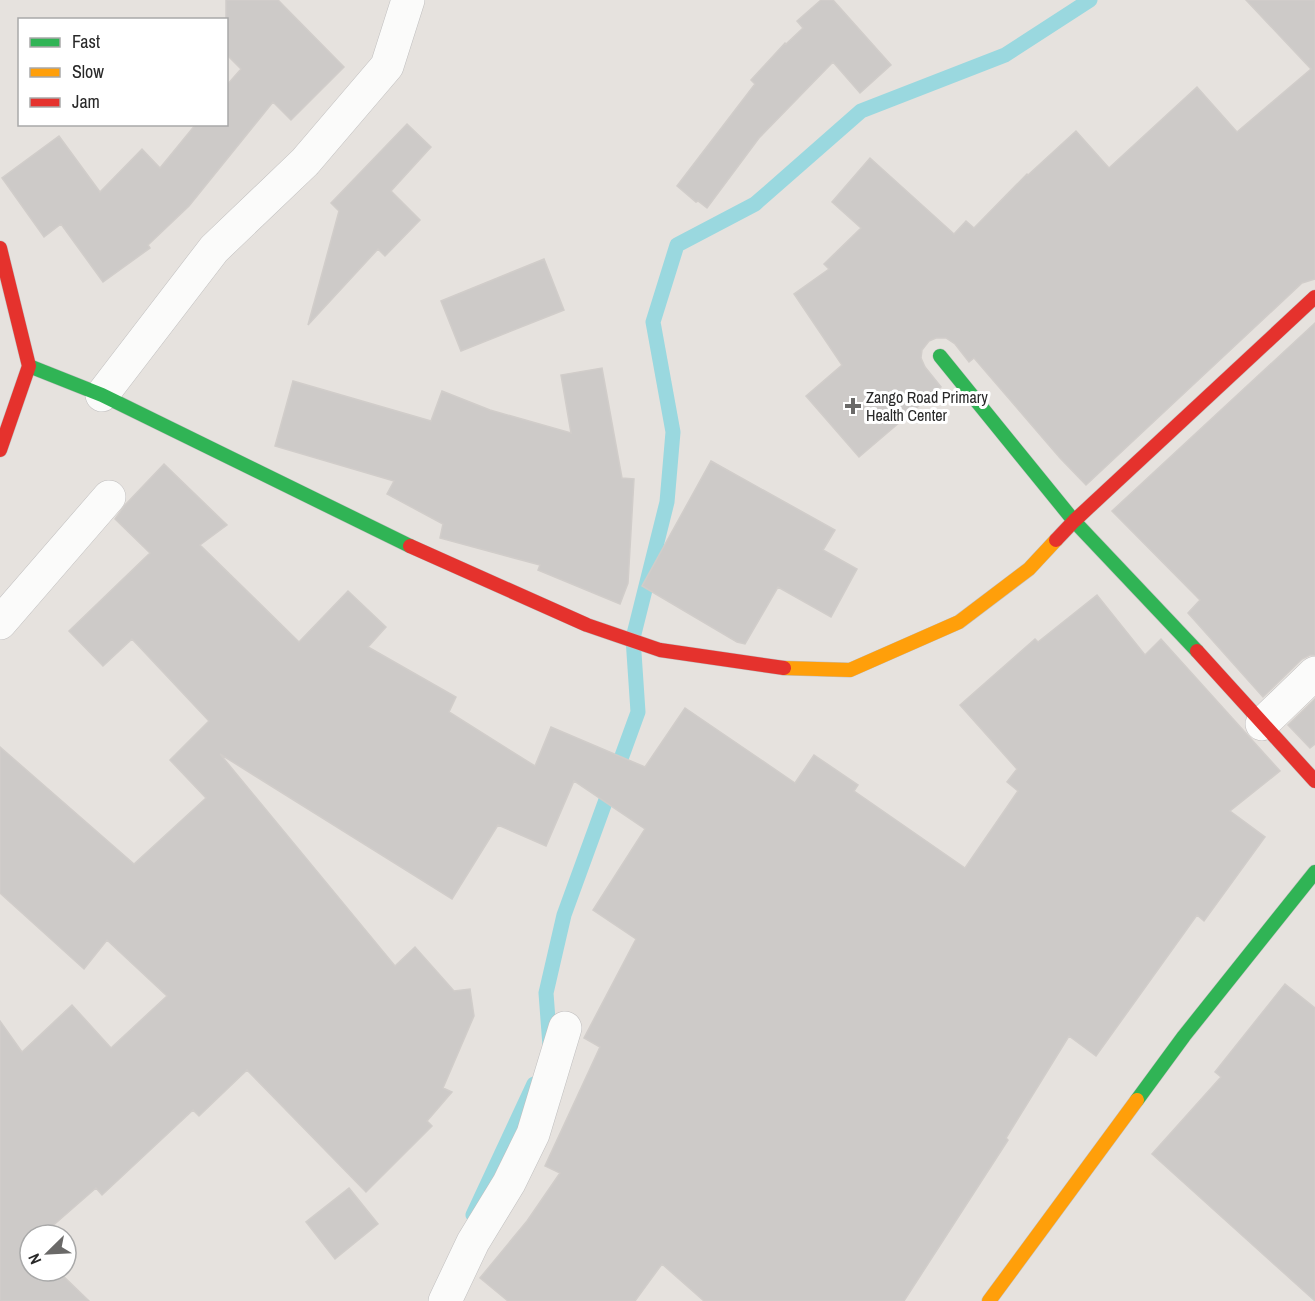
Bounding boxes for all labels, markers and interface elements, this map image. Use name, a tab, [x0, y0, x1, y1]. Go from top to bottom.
legend	[18, 18, 228, 126]
text: Fast	[72, 29, 100, 54]
text: Slow	[72, 59, 104, 84]
text: Jam	[72, 89, 100, 114]
place label: Zango Road Primary Health Center	[866, 386, 988, 426]
marker: Zango Road Primary Health Center	[844, 397, 862, 415]
north arrow	[18, 1223, 78, 1283]
text: N	[22, 1250, 46, 1268]

